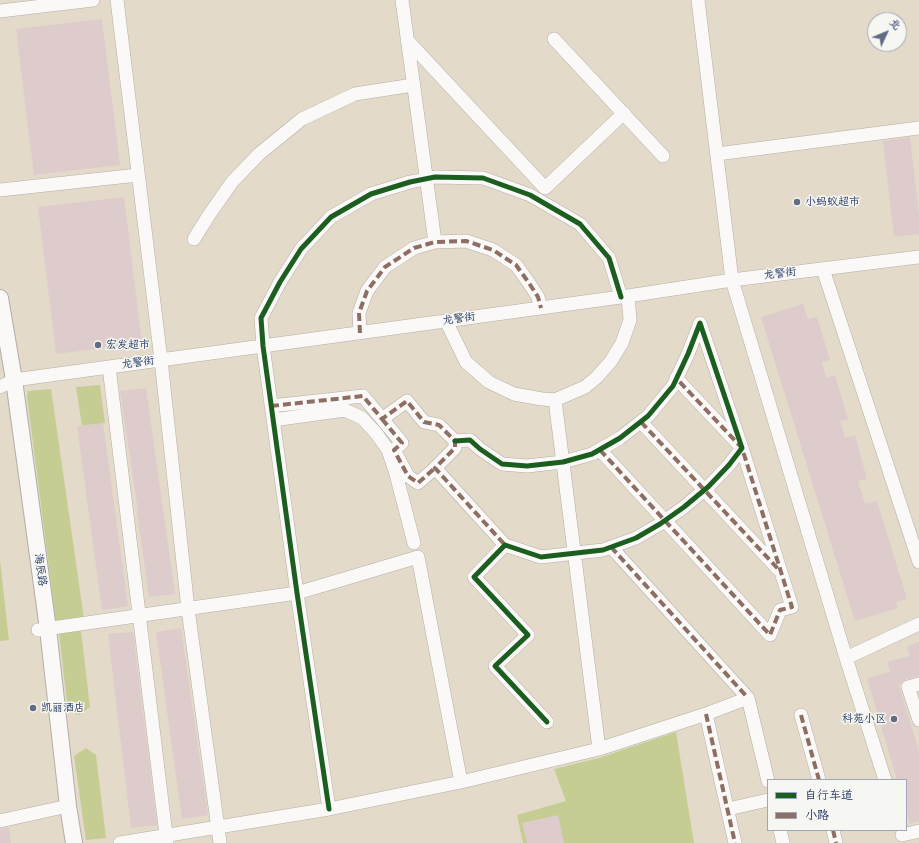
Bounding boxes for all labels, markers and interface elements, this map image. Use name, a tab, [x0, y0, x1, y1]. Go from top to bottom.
north arrow	[867, 12, 907, 52]
text: 北	[887, 16, 904, 32]
place label: 小蚂蚁超市	[805, 195, 860, 209]
marker: 小蚂蚁超市	[792, 197, 802, 207]
street label: 龙警街	[763, 265, 797, 283]
street label: 龙警街	[442, 310, 476, 328]
place label: 宏发超市	[106, 338, 150, 352]
marker: 宏发超市	[93, 340, 103, 350]
street label: 龙警街	[121, 354, 155, 372]
street label: 海辰路	[31, 553, 49, 587]
place label: 凯丽酒店	[41, 701, 85, 715]
marker: 凯丽酒店	[28, 703, 38, 713]
place label: 科苑小区	[842, 712, 886, 726]
marker: 科苑小区	[889, 714, 899, 724]
legend	[767, 779, 907, 831]
text: 自行车道	[805, 788, 853, 803]
text: 小路	[805, 808, 829, 823]

